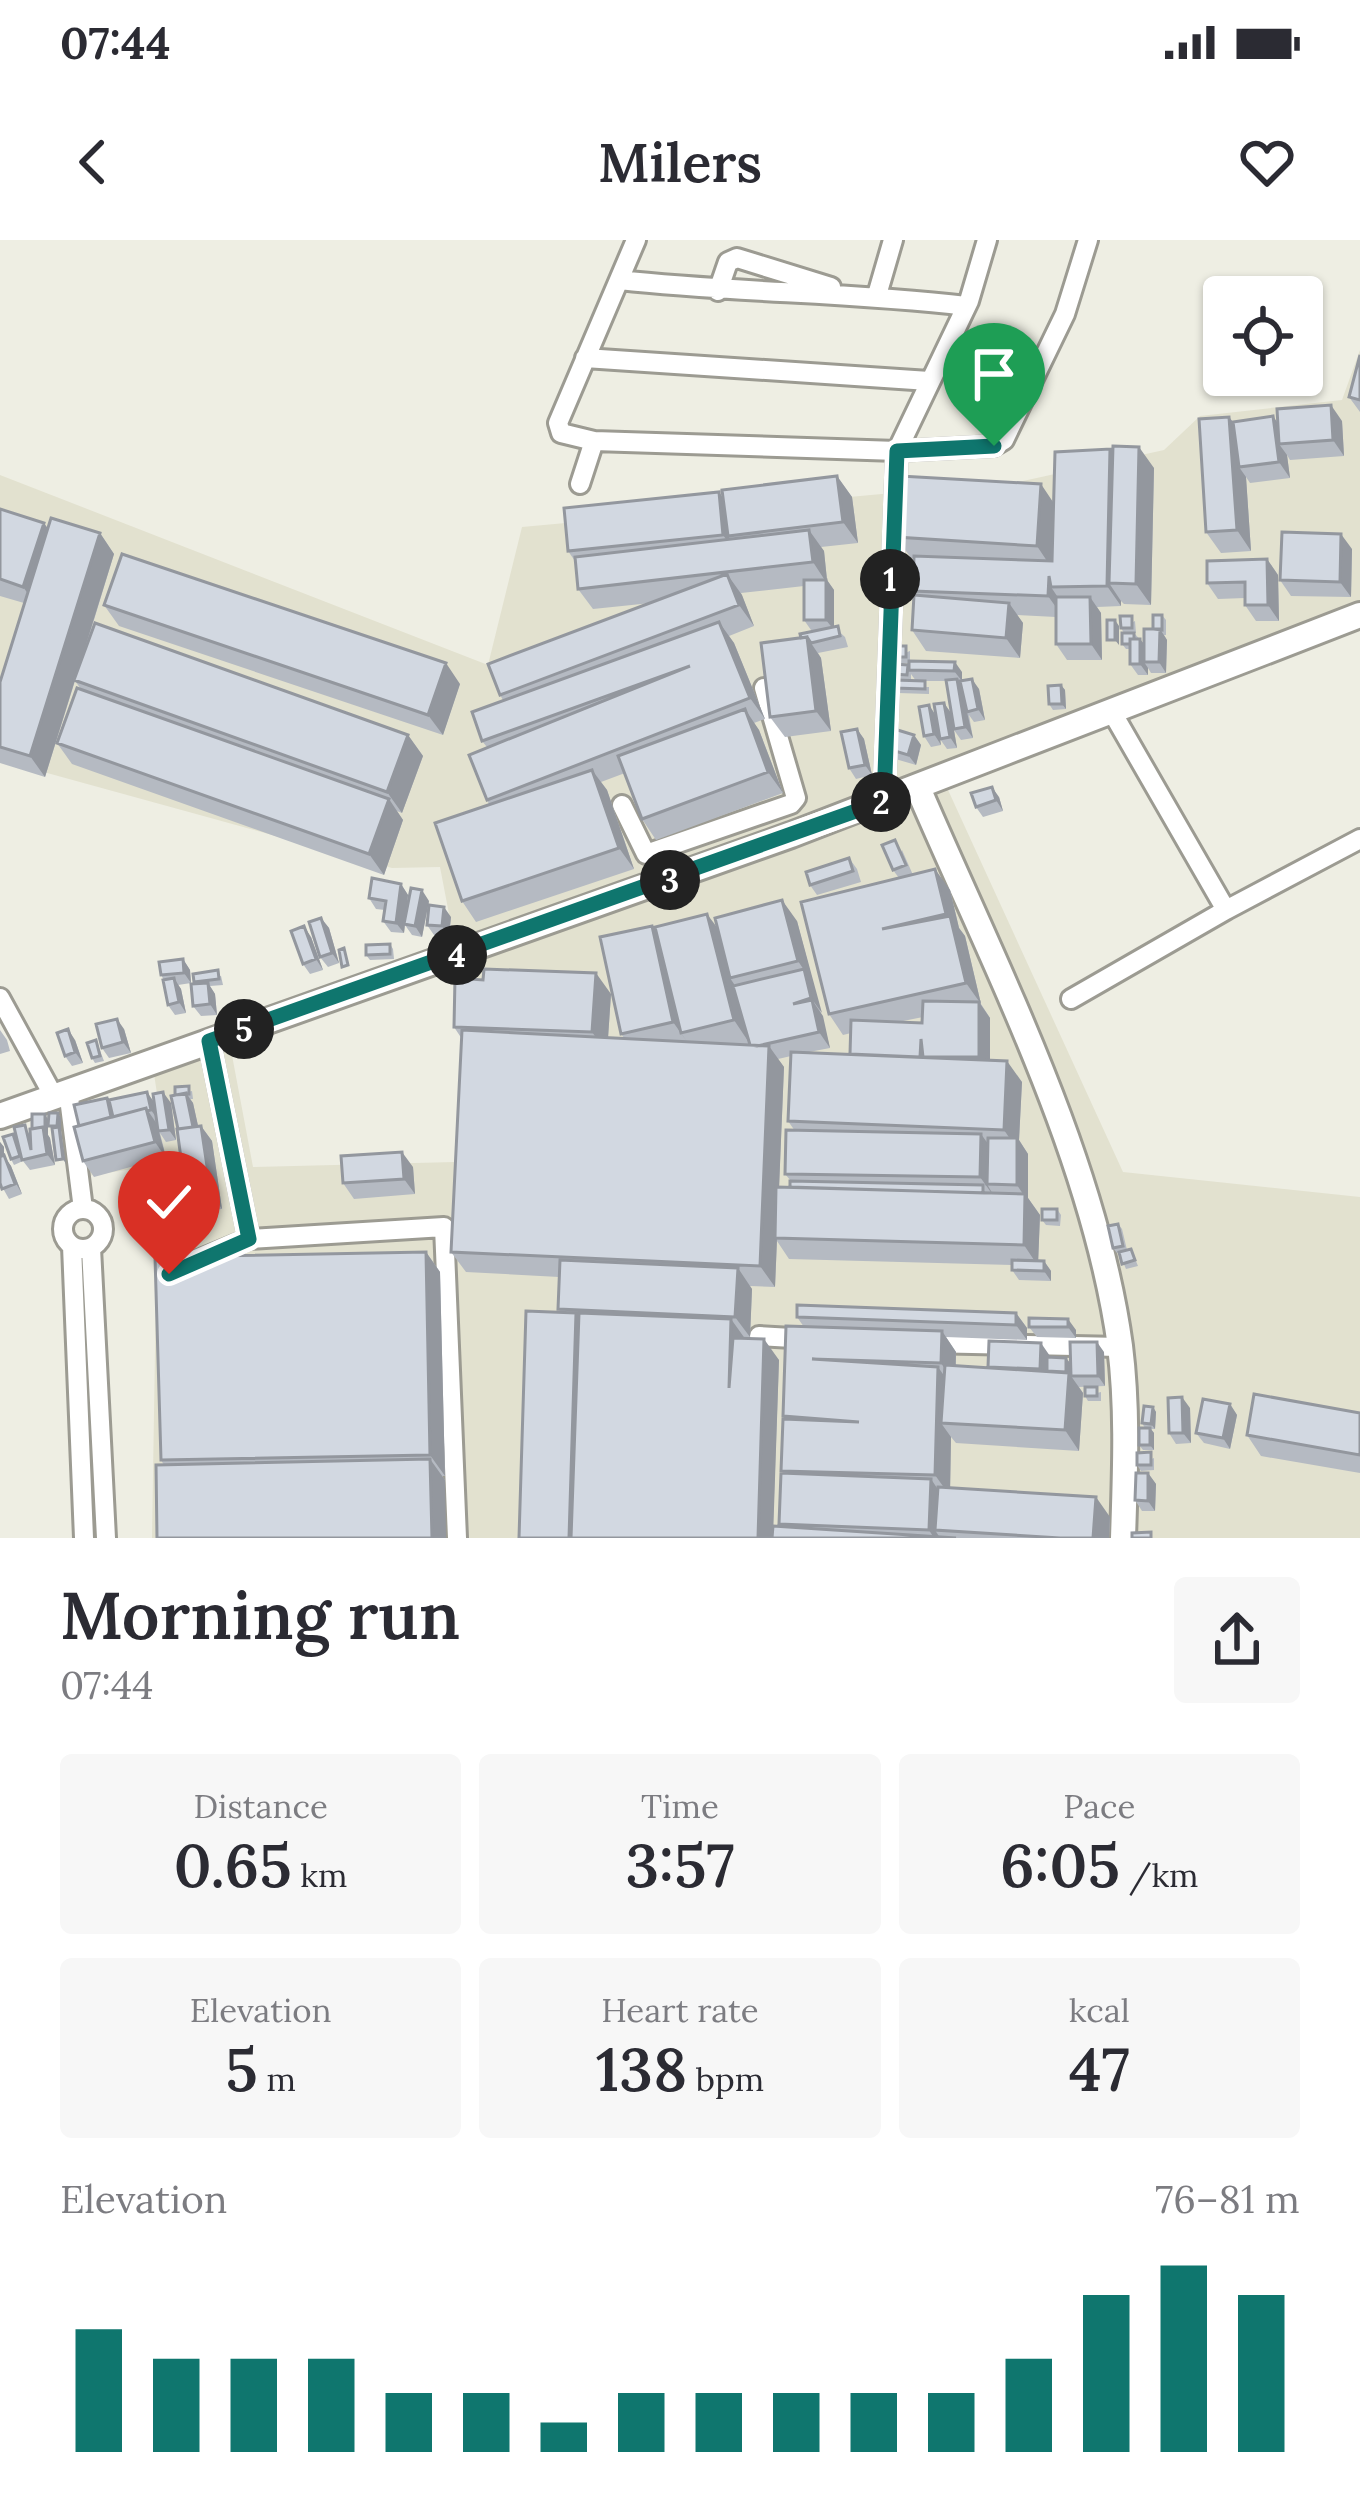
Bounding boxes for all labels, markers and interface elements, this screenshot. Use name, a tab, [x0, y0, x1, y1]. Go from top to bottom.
text: 07:44	[60, 14, 171, 71]
text: Milers	[598, 128, 762, 197]
icon: back	[60, 129, 126, 195]
icon: heart	[1234, 129, 1300, 195]
map controls	[1203, 276, 1323, 396]
button: locate	[1203, 276, 1323, 396]
pin	[943, 323, 1045, 446]
icon: arrive	[961, 341, 1027, 407]
pin: 1	[860, 549, 920, 609]
text: 1	[883, 558, 897, 600]
pin: 2	[851, 772, 911, 832]
text: 2	[872, 781, 890, 823]
pin: 3	[640, 850, 700, 910]
text: 3	[661, 859, 679, 901]
pin: 4	[427, 925, 487, 985]
text: 4	[448, 934, 466, 976]
pin: 5	[214, 999, 274, 1059]
text: 5	[235, 1008, 253, 1050]
pin	[118, 1151, 220, 1274]
icon: check	[136, 1169, 202, 1235]
text: Morning run	[60, 1573, 460, 1657]
button: share	[1174, 1577, 1300, 1703]
text: 07:44	[60, 1660, 153, 1710]
text: Distance	[194, 1785, 328, 1827]
text: Time	[641, 1785, 719, 1827]
text: Pace	[1063, 1785, 1135, 1827]
text: 0.65	[174, 1827, 292, 1903]
text: 3:57	[625, 1827, 735, 1903]
text: 6:05	[1000, 1827, 1120, 1903]
text: km	[292, 1854, 348, 1896]
text: /km	[1120, 1854, 1199, 1896]
text: Elevation	[190, 1989, 332, 2031]
text: Heart rate	[601, 1989, 759, 2031]
text: kcal	[1069, 1989, 1130, 2031]
text: 5	[225, 2031, 258, 2107]
text: 138	[596, 2031, 687, 2107]
text: 47	[1069, 2031, 1130, 2107]
text: m	[258, 2058, 296, 2100]
text: bpm	[687, 2058, 764, 2100]
text: Elevation	[60, 2174, 228, 2224]
text: 76–81 m	[1155, 2174, 1300, 2224]

